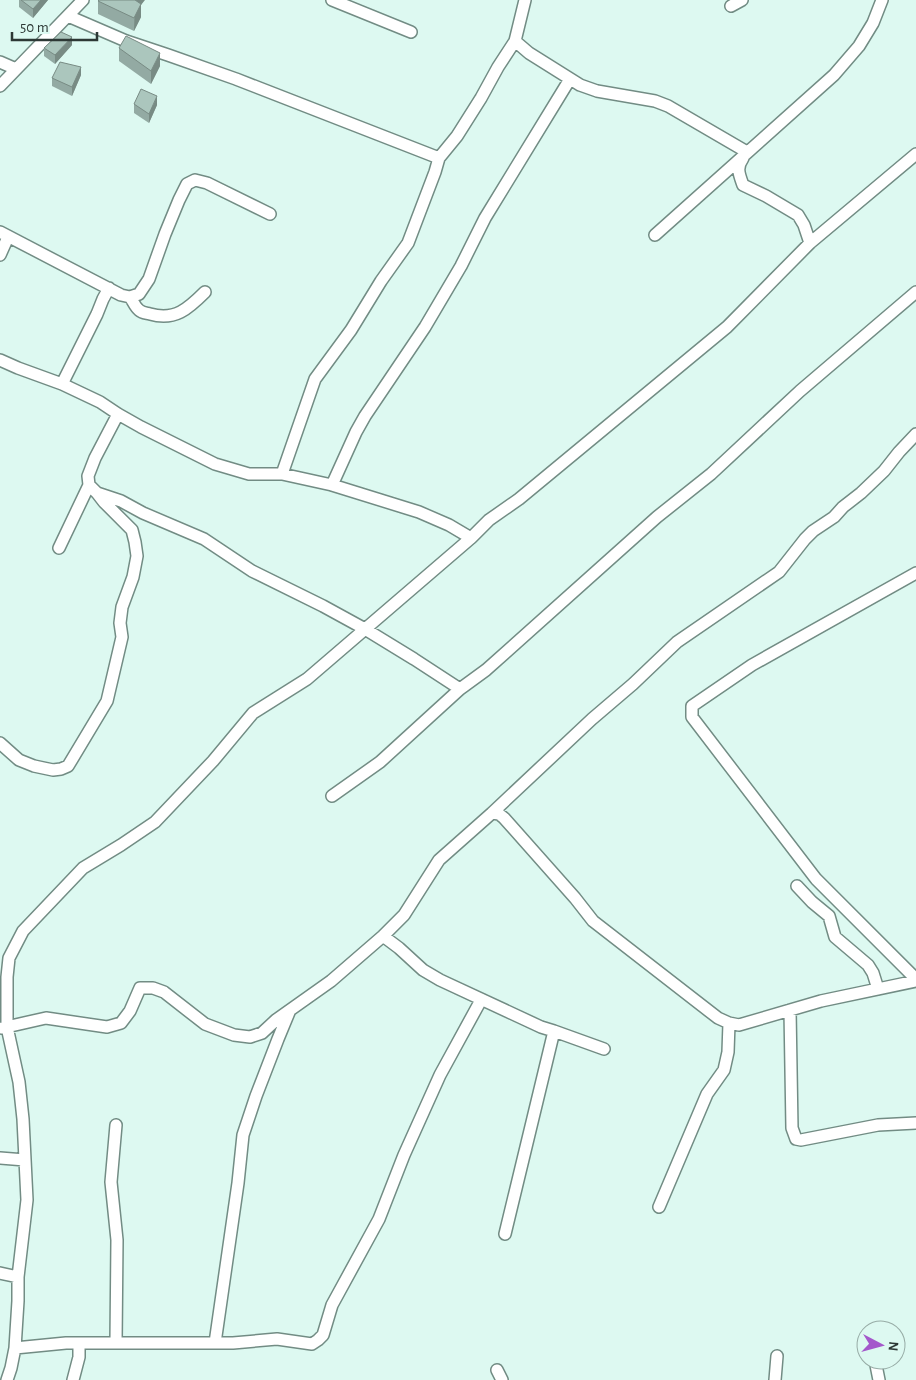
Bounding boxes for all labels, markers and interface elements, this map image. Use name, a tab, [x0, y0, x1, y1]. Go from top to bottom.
scale bar	[12, 10, 98, 42]
text: 50 m	[20, 20, 49, 35]
north arrow	[856, 1320, 906, 1370]
text: N	[885, 1341, 900, 1352]

